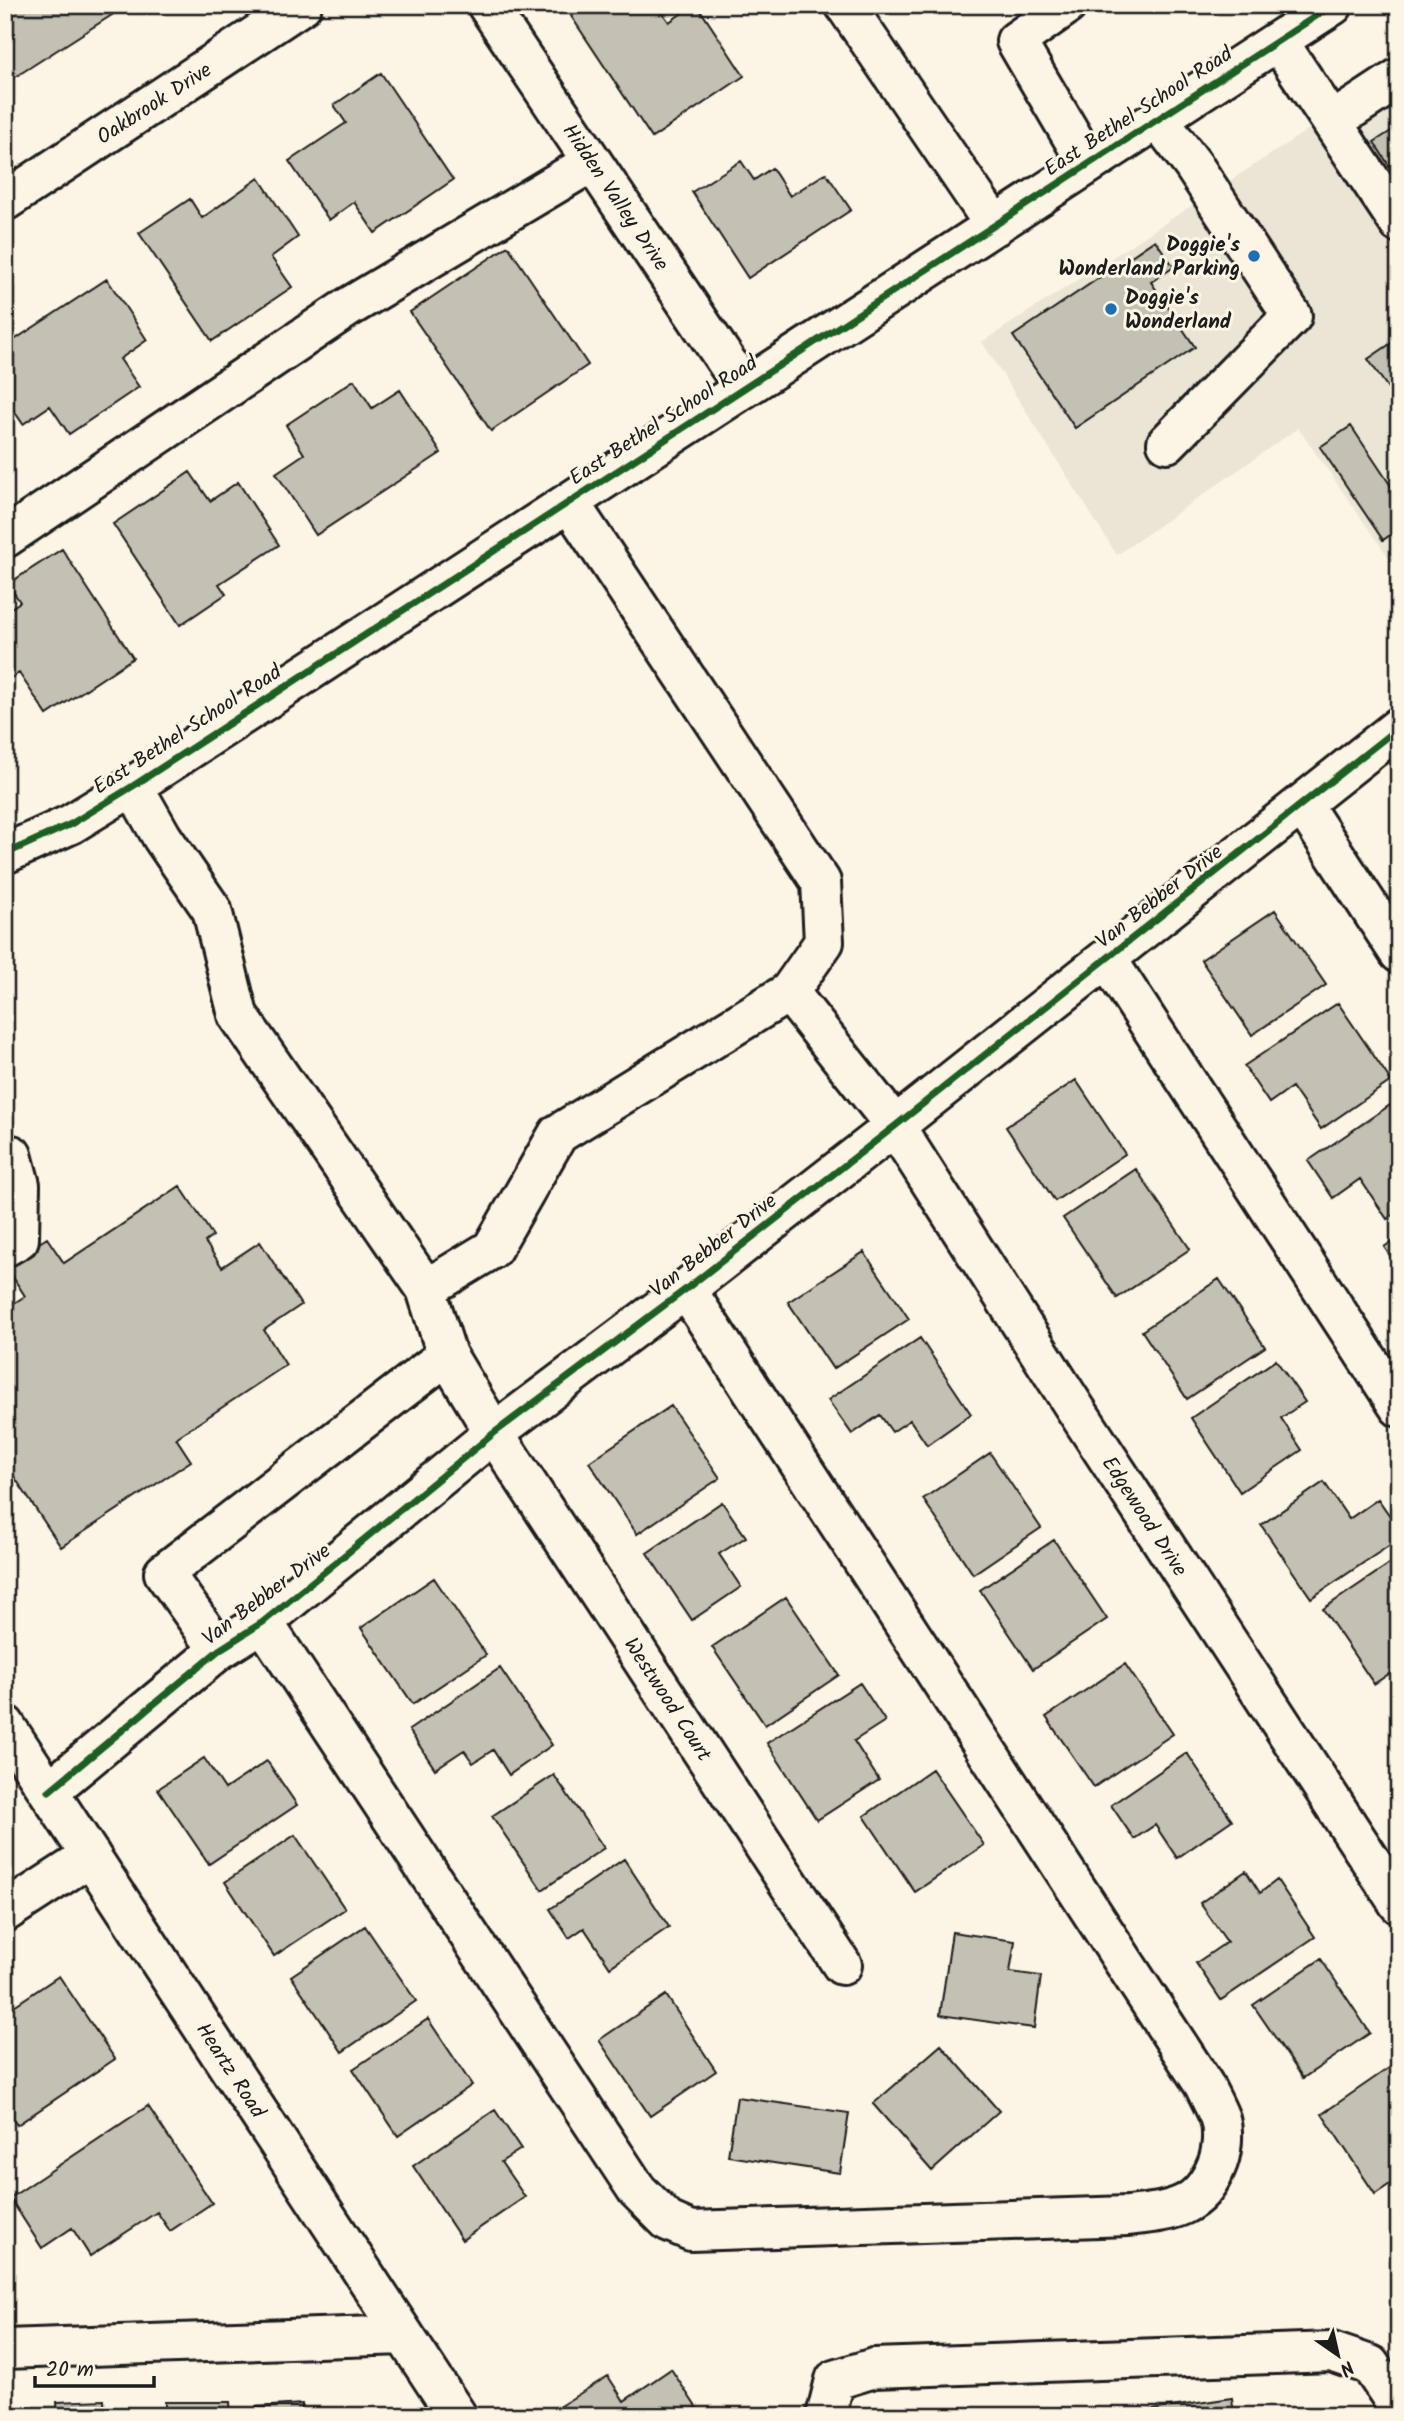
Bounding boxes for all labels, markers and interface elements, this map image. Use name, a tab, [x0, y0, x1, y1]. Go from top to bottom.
street label: East Bethel School Road	[1038, 38, 1240, 186]
street label: Oakbrook Drive	[91, 54, 219, 154]
street label: Hidden Valley Drive	[553, 117, 677, 279]
place label: Doggie's Wonderland Parking	[1058, 229, 1240, 286]
marker: Doggie's Wonderland Parking	[1246, 248, 1262, 264]
place label: Doggie's Wonderland	[1125, 282, 1232, 339]
marker: Doggie's Wonderland	[1103, 301, 1119, 317]
street label: East Bethel School Road	[563, 347, 765, 495]
street label: East Bethel School Road	[87, 656, 289, 804]
street label: Van Bebber Drive	[1089, 836, 1231, 958]
street label: Van Bebber Drive	[643, 1185, 785, 1307]
street label: Edgewood Drive	[1092, 1450, 1195, 1584]
street label: Van Bebber Drive	[195, 1535, 339, 1655]
street label: Westwood Court	[614, 1631, 720, 1769]
street label: Heartz Road	[186, 2016, 273, 2126]
north arrow	[1302, 2320, 1372, 2390]
scale bar	[35, 2344, 154, 2388]
text: N	[1333, 2352, 1360, 2383]
text: 20 m	[46, 2354, 94, 2387]

